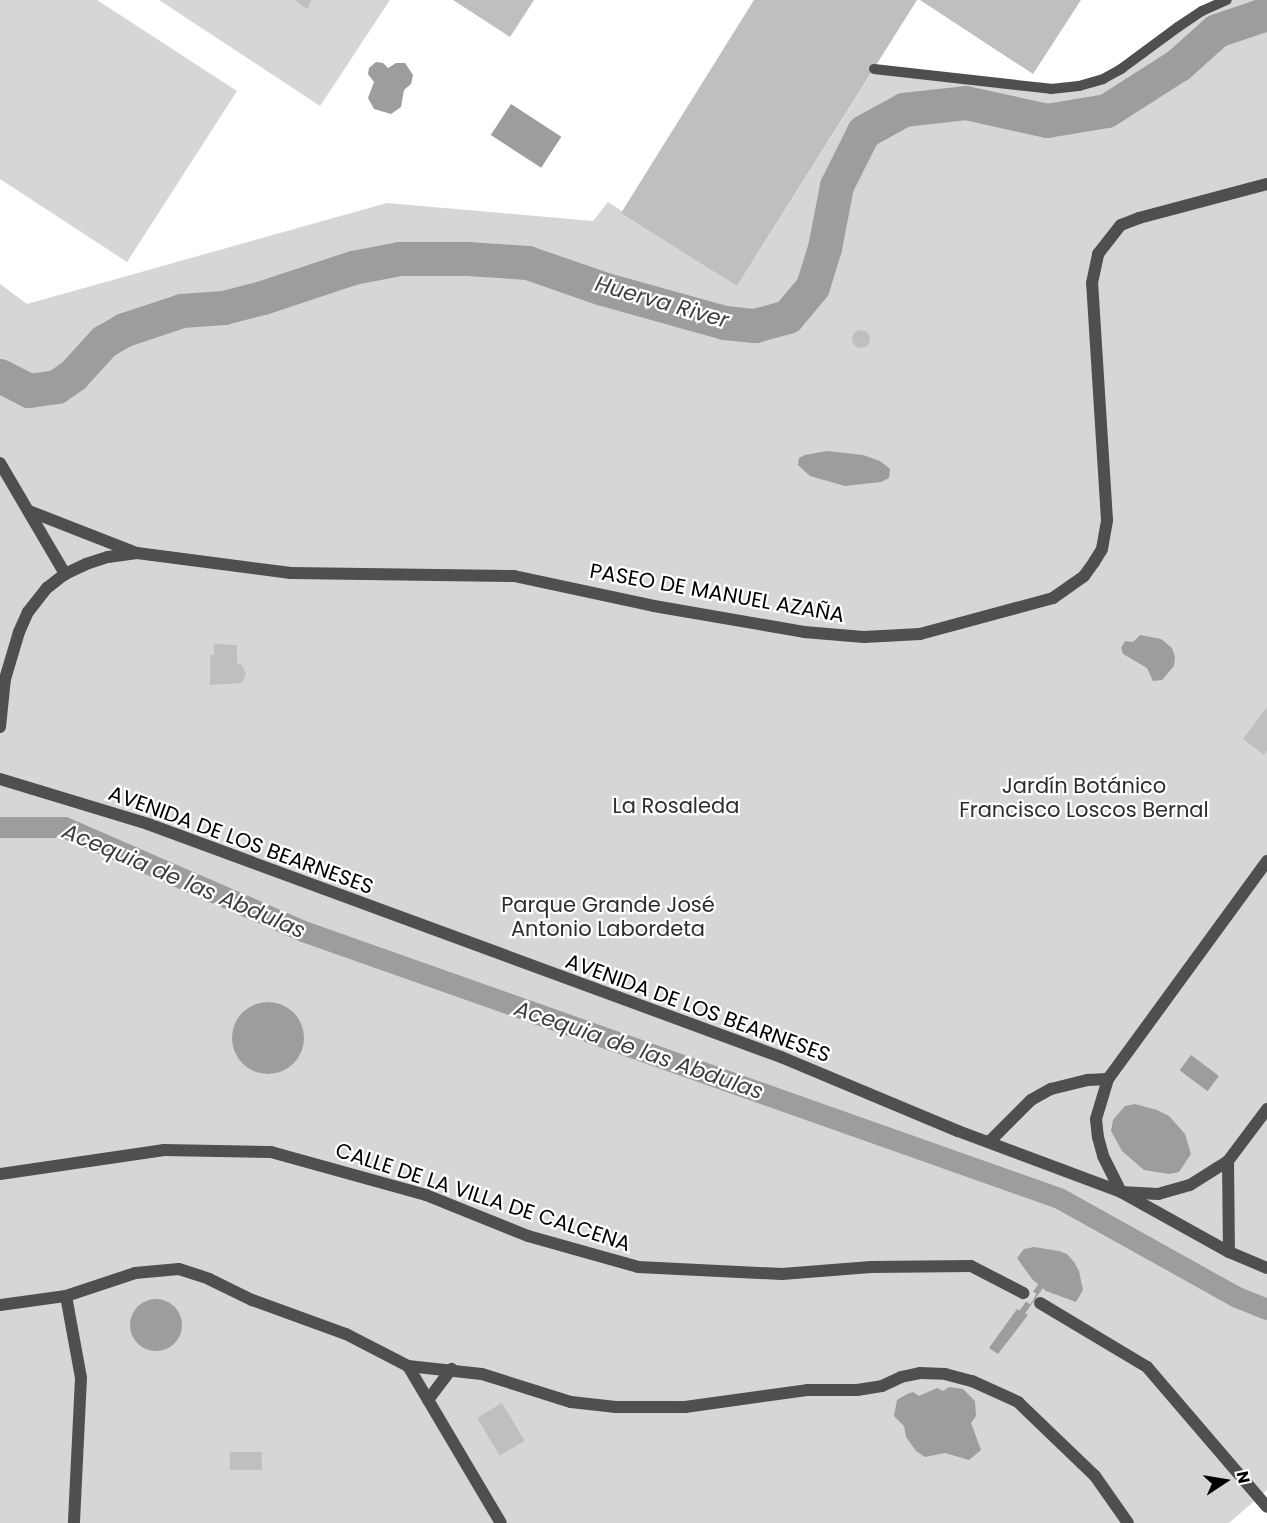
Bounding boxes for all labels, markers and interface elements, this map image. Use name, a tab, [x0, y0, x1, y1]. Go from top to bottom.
water label: Huerva River	[592, 270, 732, 334]
street label: PASEO DE MANUEL AZAÑA	[588, 558, 846, 628]
park label: Jardín Botánico Francisco Loscos Bernal	[959, 773, 1209, 823]
street label: AVENIDA DE LOS BEARNESES	[105, 780, 377, 900]
park label: La Rosaleda	[613, 793, 739, 819]
water label: Acequia de las Abdulas	[59, 818, 309, 944]
park label: Parque Grande José Antonio Labordeta	[501, 892, 715, 942]
street label: AVENIDA DE LOS BEARNESES	[562, 948, 834, 1068]
water label: Acequia de las Abdulas	[511, 995, 767, 1105]
street label: CALLE DE LA VILLA DE CALCENA	[332, 1137, 634, 1257]
north arrow	[1195, 1451, 1255, 1511]
text: N	[1231, 1469, 1256, 1485]

